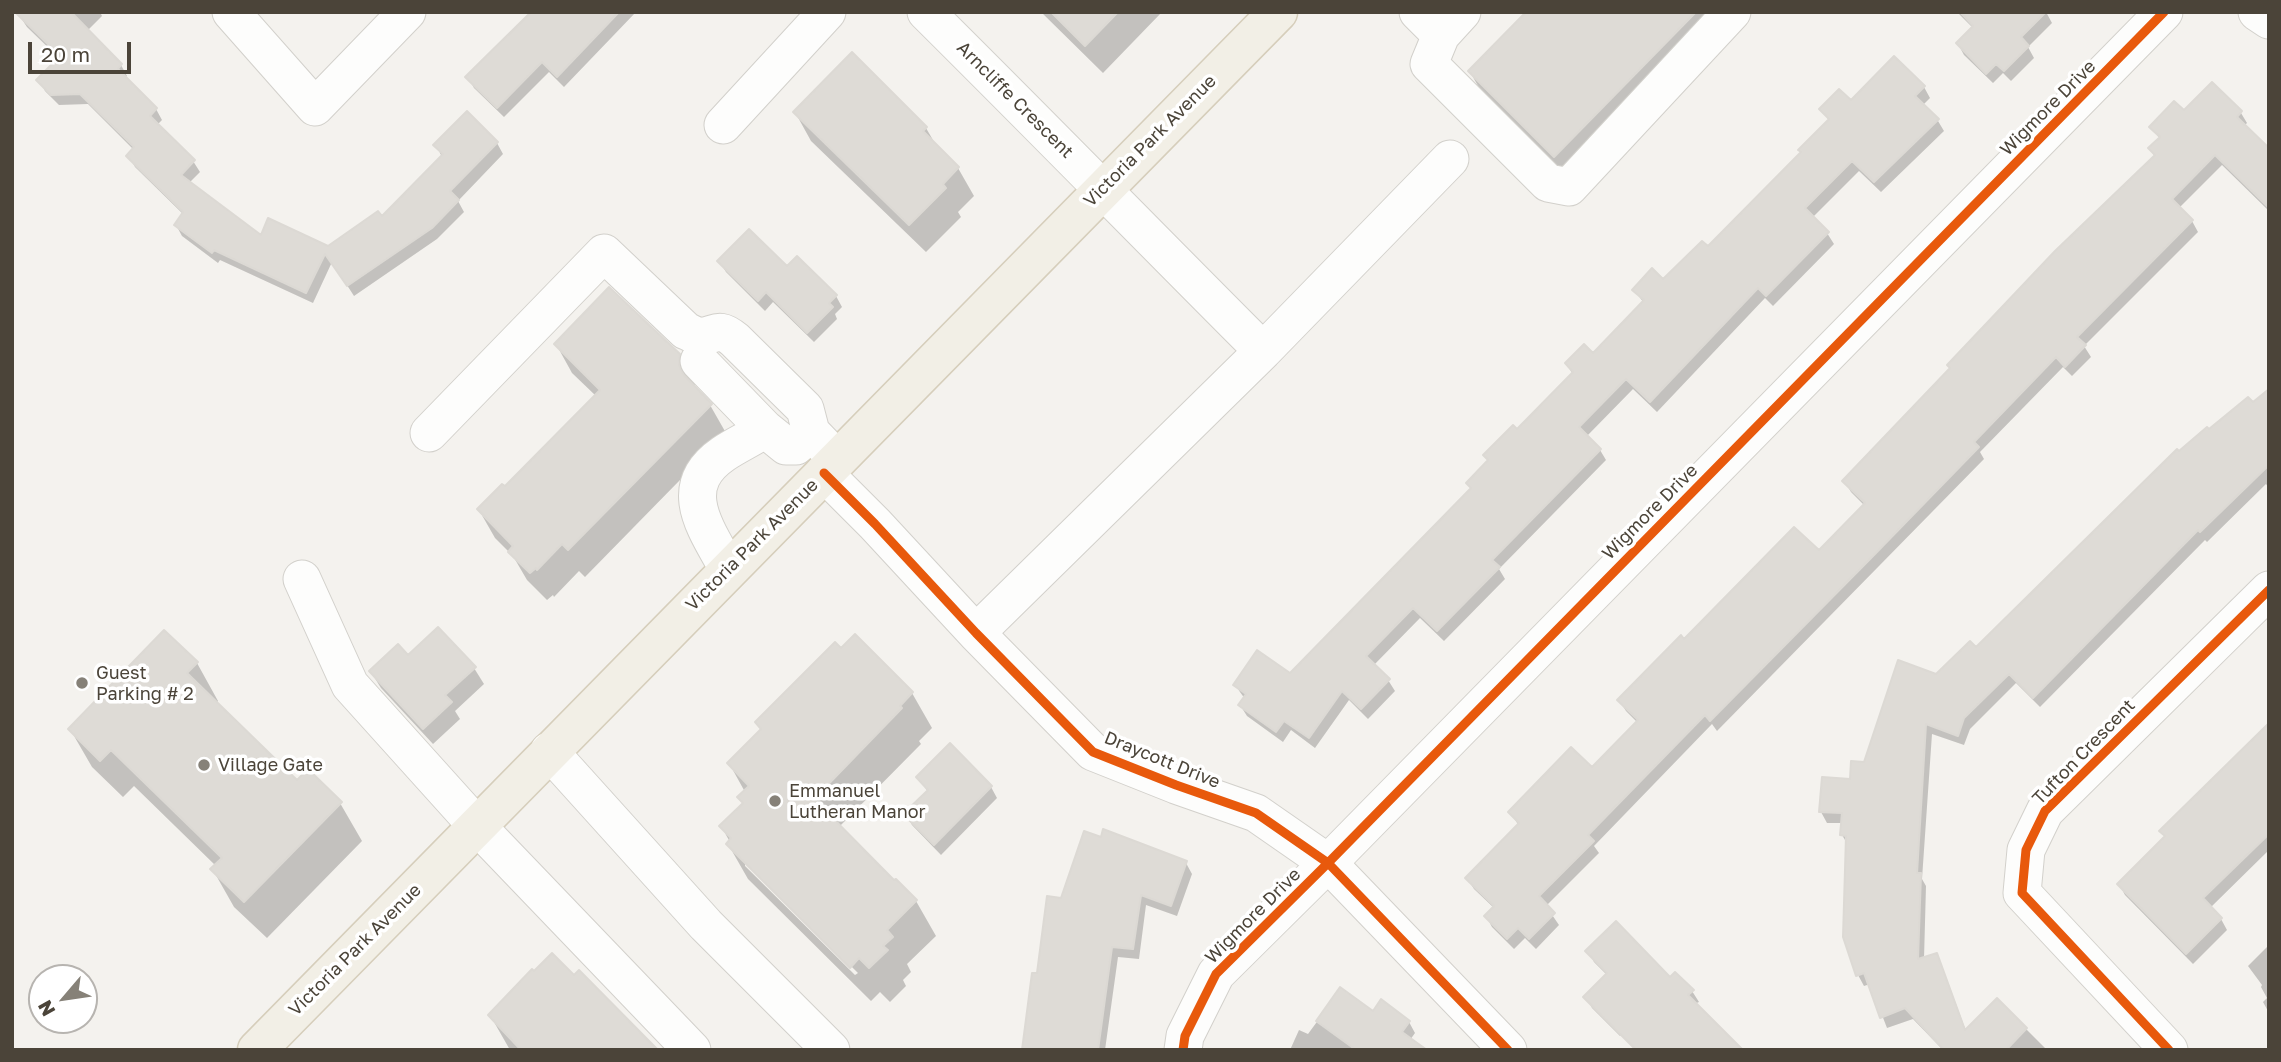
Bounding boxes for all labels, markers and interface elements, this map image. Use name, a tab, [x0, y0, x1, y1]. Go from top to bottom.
scale bar	[32, 28, 135, 72]
street label: Arncliffe Crescent	[952, 37, 1078, 163]
text: 20 m	[41, 41, 90, 67]
street label: Wigmore Drive	[1996, 56, 2100, 160]
street label: Victoria Park Avenue	[1079, 70, 1221, 212]
street label: Wigmore Drive	[1598, 460, 1702, 564]
street label: Victoria Park Avenue	[681, 474, 823, 616]
place label: Guest Parking # 2	[96, 662, 194, 704]
marker: Guest Parking # 2	[74, 675, 90, 691]
street label: Tufton Crescent	[2028, 695, 2140, 809]
street label: Draycott Drive	[1101, 727, 1223, 793]
place label: Village Gate	[218, 754, 323, 776]
marker: Village Gate	[196, 757, 212, 773]
place label: Emmanuel Lutheran Manor	[789, 780, 926, 822]
marker: Emmanuel Lutheran Manor	[767, 793, 783, 809]
street label: Wigmore Drive	[1201, 864, 1305, 968]
street label: Victoria Park Avenue	[284, 879, 426, 1021]
north arrow	[28, 964, 98, 1034]
text: N	[32, 997, 60, 1020]

